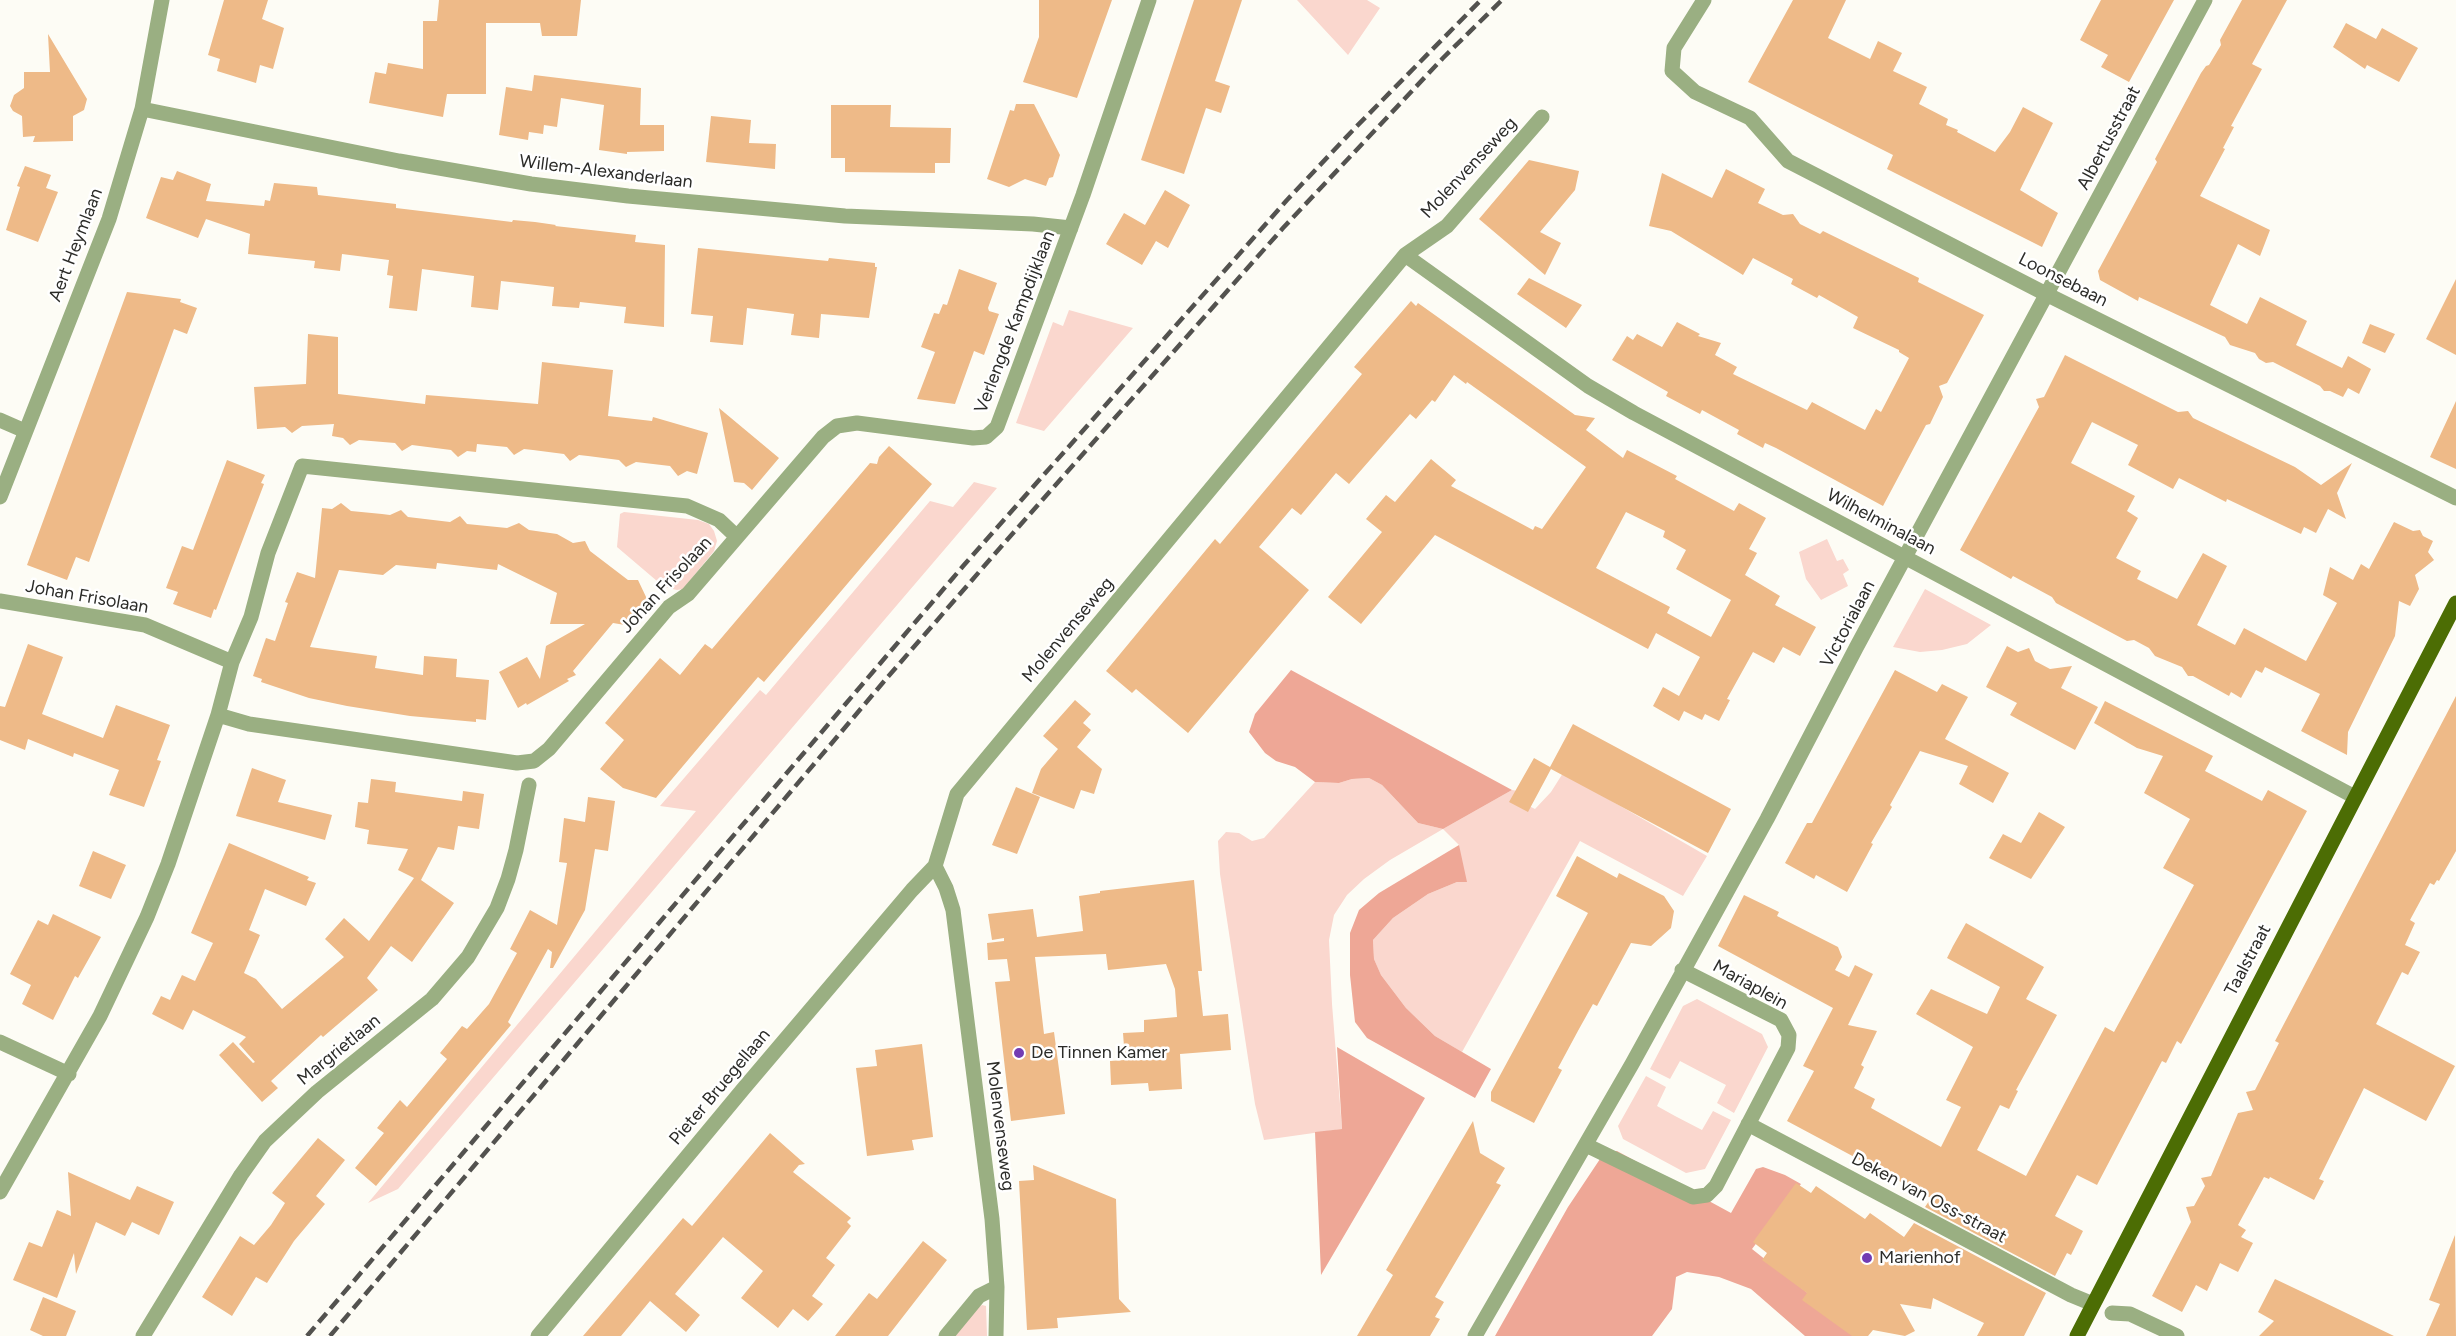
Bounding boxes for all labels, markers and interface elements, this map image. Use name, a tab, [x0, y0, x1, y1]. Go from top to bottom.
street label: Albertusstraat	[2073, 82, 2145, 194]
street label: Molenvenseweg	[1417, 113, 1521, 223]
street label: Willem-Alexanderlaan	[518, 151, 694, 193]
street label: Aert Heymlaan	[45, 185, 107, 305]
street label: Verlengde Kampdijklaan	[970, 228, 1060, 416]
street label: Loonsebaan	[2015, 248, 2111, 312]
street label: Wilhelminalaan	[1823, 484, 1939, 560]
street label: Johan Frisolaan	[616, 532, 716, 638]
street label: Molenvenseweg	[1018, 573, 1118, 687]
street label: Johan Frisolaan	[24, 576, 150, 618]
street label: Victorialaan	[1816, 577, 1880, 671]
street label: Taalstraat	[2220, 921, 2276, 999]
street label: Mariaplein	[1709, 956, 1791, 1014]
street label: Margrietlaan	[293, 1010, 385, 1090]
street label: Pieter Bruegellaan	[665, 1024, 775, 1150]
place label: De Tinnen Kamer	[1031, 1042, 1167, 1064]
marker: De Tinnen Kamer	[1012, 1046, 1026, 1060]
street label: Molenvenseweg	[981, 1060, 1019, 1192]
street label: Deken van Oss-straat	[1848, 1148, 2010, 1248]
place label: Marienhof	[1879, 1247, 1961, 1269]
marker: Marienhof	[1860, 1251, 1874, 1265]

